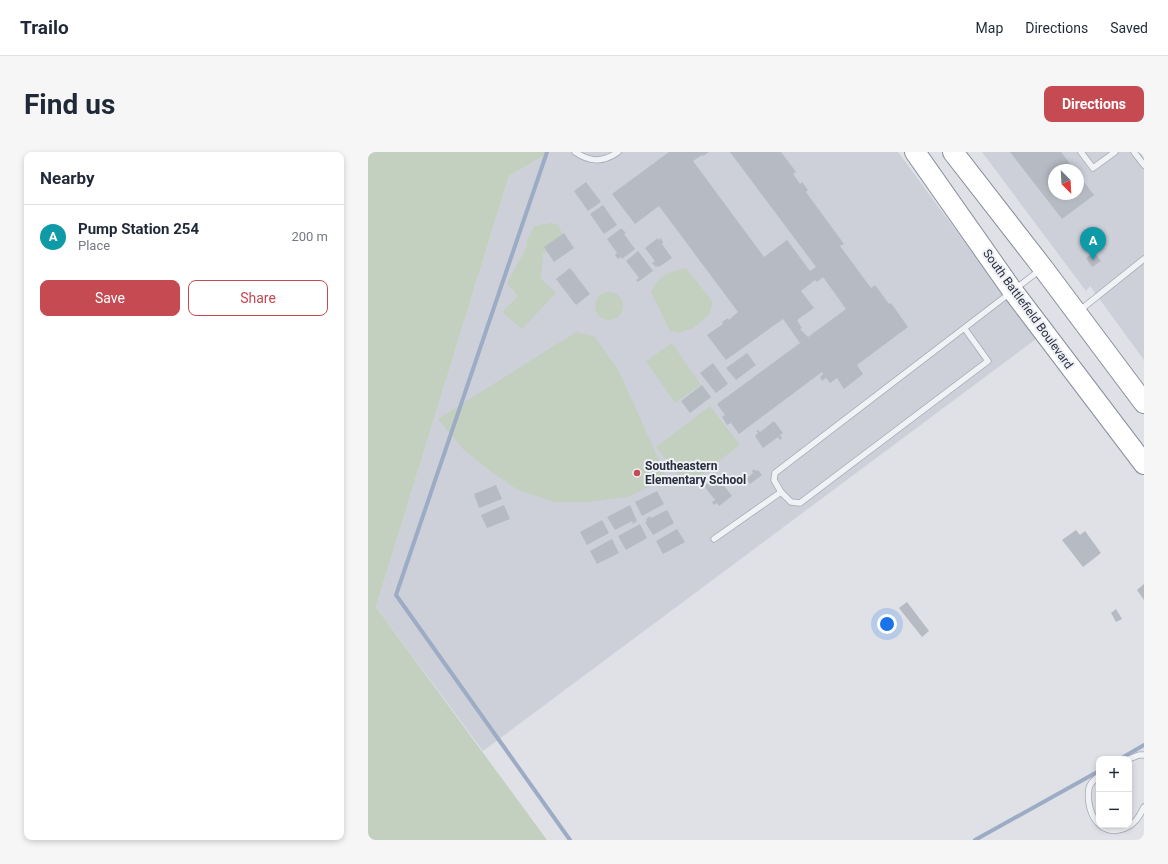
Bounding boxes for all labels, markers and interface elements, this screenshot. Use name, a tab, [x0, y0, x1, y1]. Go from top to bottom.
text: Trailo	[20, 16, 69, 39]
text: Map	[976, 20, 1003, 36]
text: Directions	[1025, 20, 1088, 36]
text: Saved	[1110, 20, 1148, 36]
button: Directions	[1044, 86, 1144, 122]
text: Find us	[24, 88, 115, 121]
north arrow	[1048, 164, 1084, 200]
text: Nearby	[40, 168, 95, 188]
text: Pump Station 254	[78, 220, 199, 238]
pin: A	[1080, 227, 1106, 260]
text: A	[49, 229, 57, 244]
text: 200 m	[291, 229, 328, 244]
text: Place	[78, 238, 110, 253]
street label: South Battlefield Boulevard	[980, 247, 1076, 371]
button: Save	[40, 280, 180, 316]
button: Share	[188, 280, 328, 316]
place label: Southeastern Elementary School	[645, 459, 746, 487]
marker: Southeastern Elementary School	[632, 468, 642, 478]
your location	[877, 614, 897, 634]
map controls	[1096, 756, 1132, 828]
button: +	[1096, 756, 1132, 792]
button: −	[1096, 792, 1132, 828]

